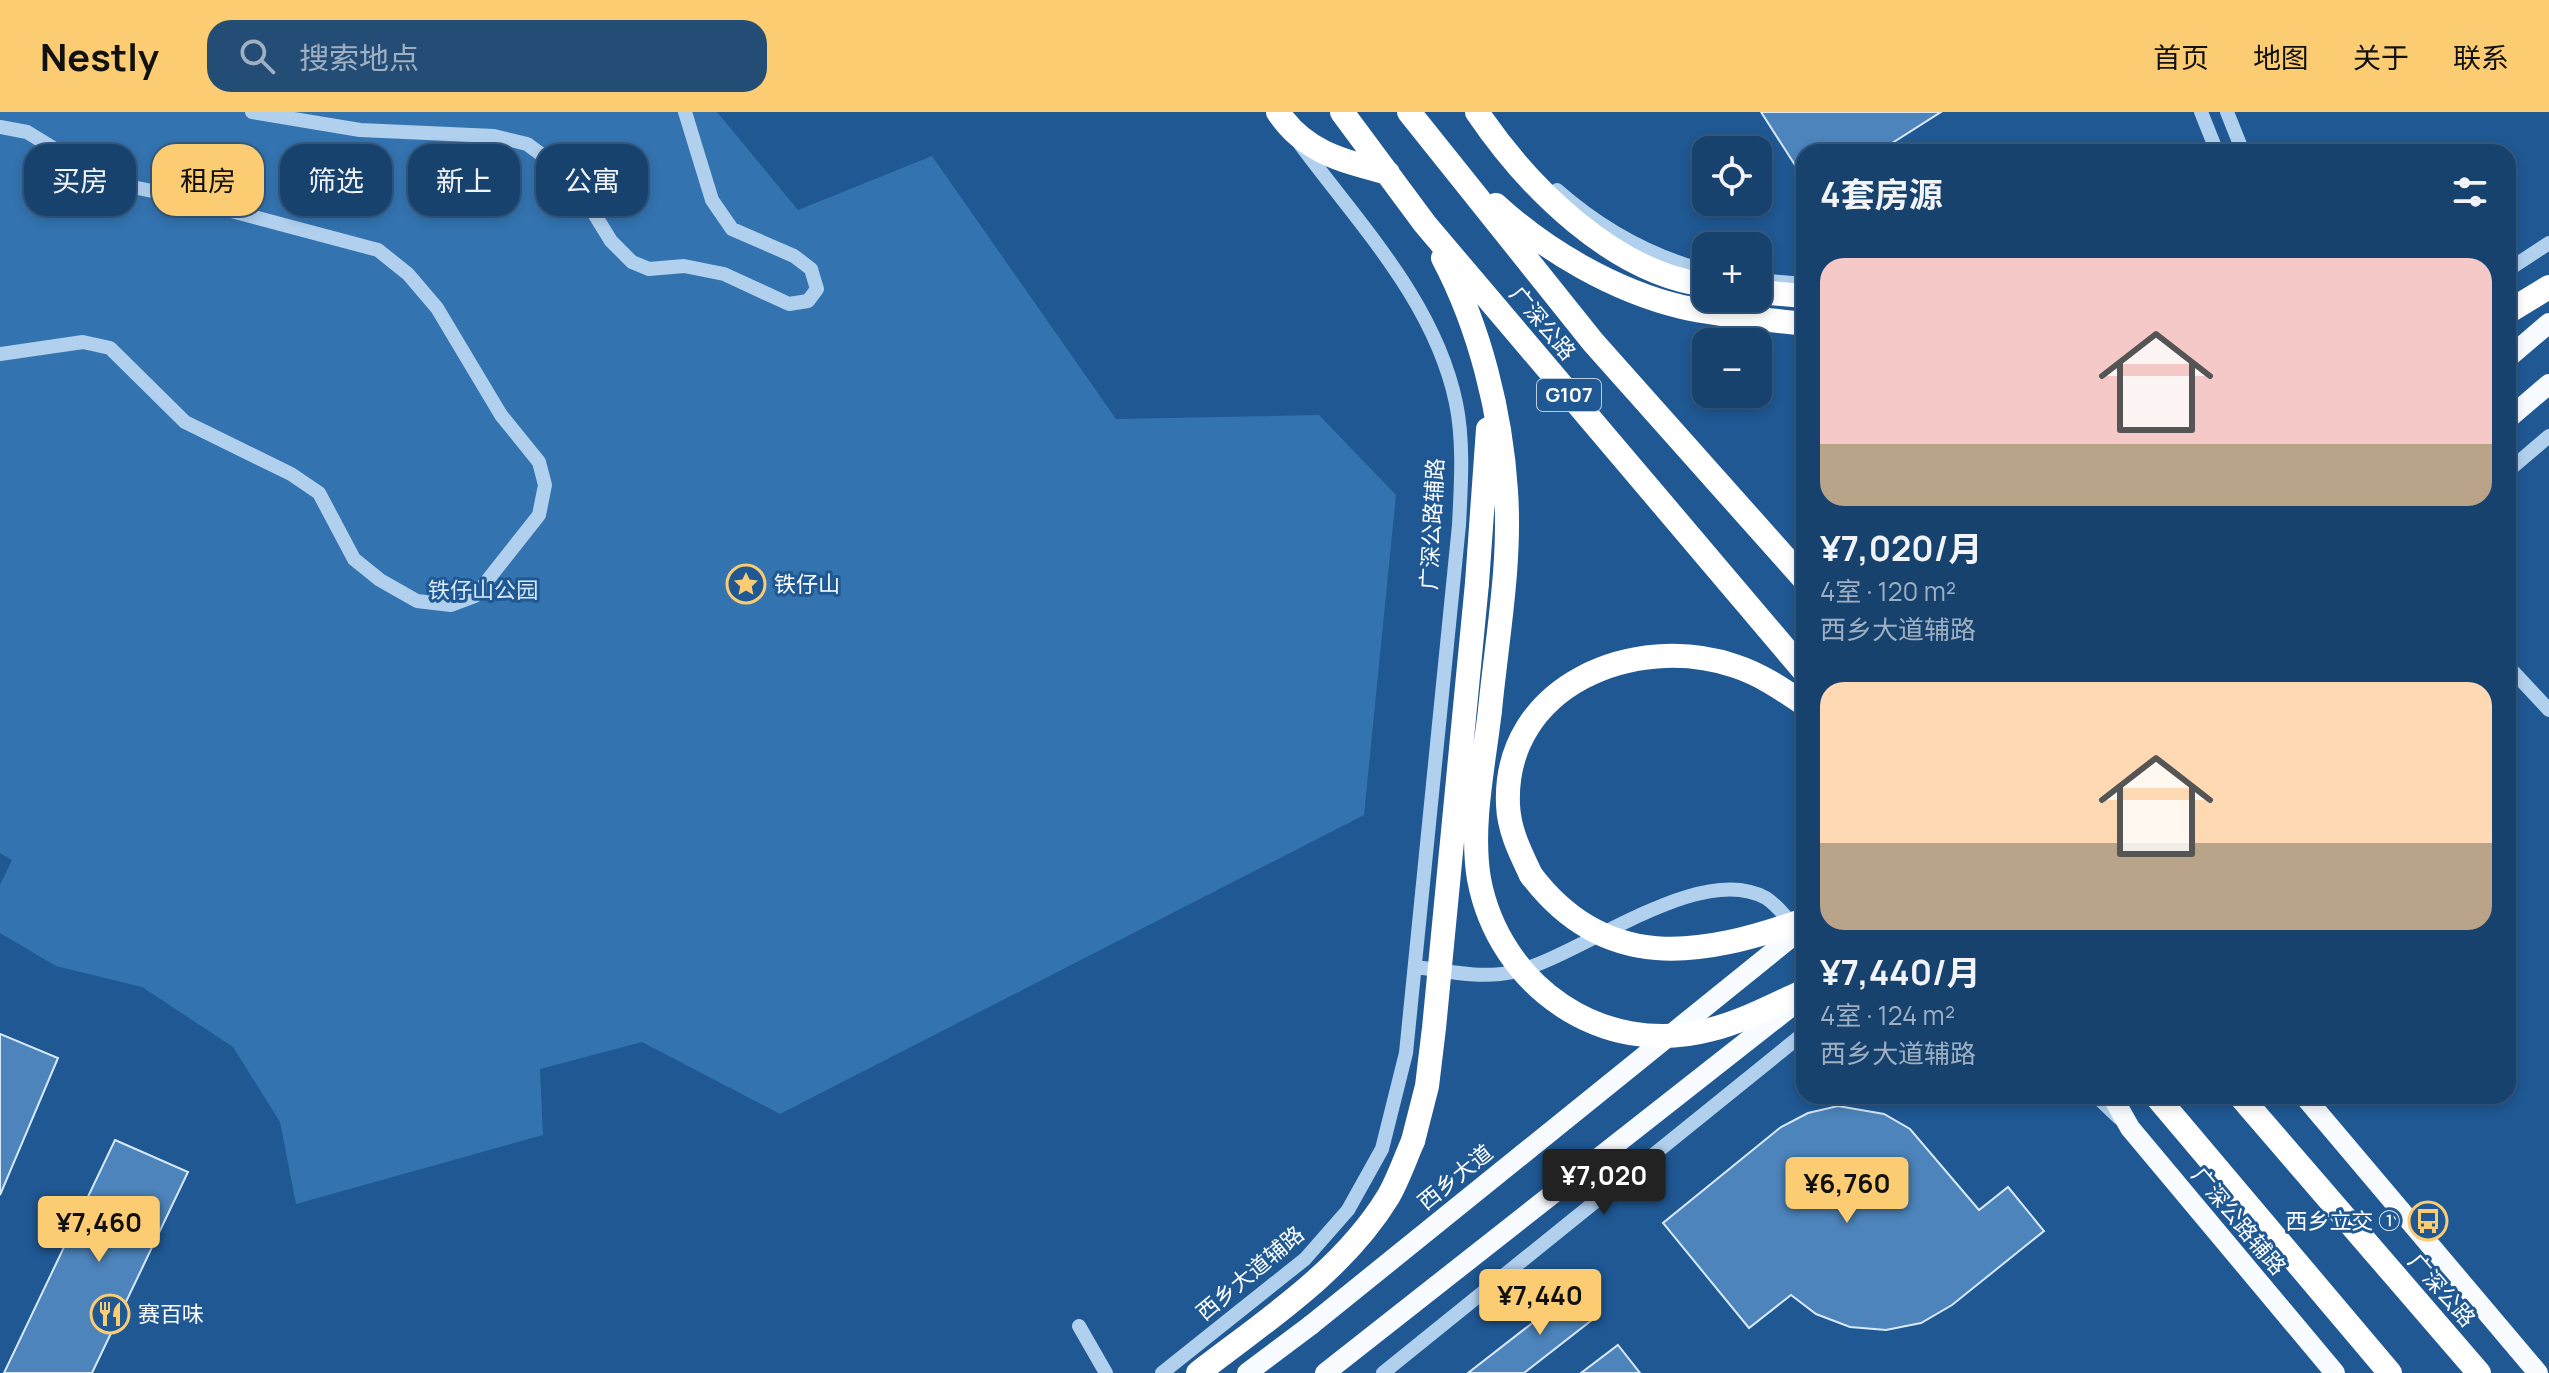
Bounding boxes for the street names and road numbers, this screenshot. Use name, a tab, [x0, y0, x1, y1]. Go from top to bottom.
street label: 广深公路	[1503, 280, 1583, 366]
road number: G107	[1537, 379, 1601, 411]
street label: 广深公路辅路	[1414, 457, 1450, 591]
street label: 西乡大道	[1411, 1138, 1499, 1216]
street label: 广深公路辅路	[2185, 1161, 2293, 1281]
street label: 西乡大道辅路	[1190, 1219, 1310, 1327]
street label: 广深公路	[2402, 1247, 2482, 1333]

